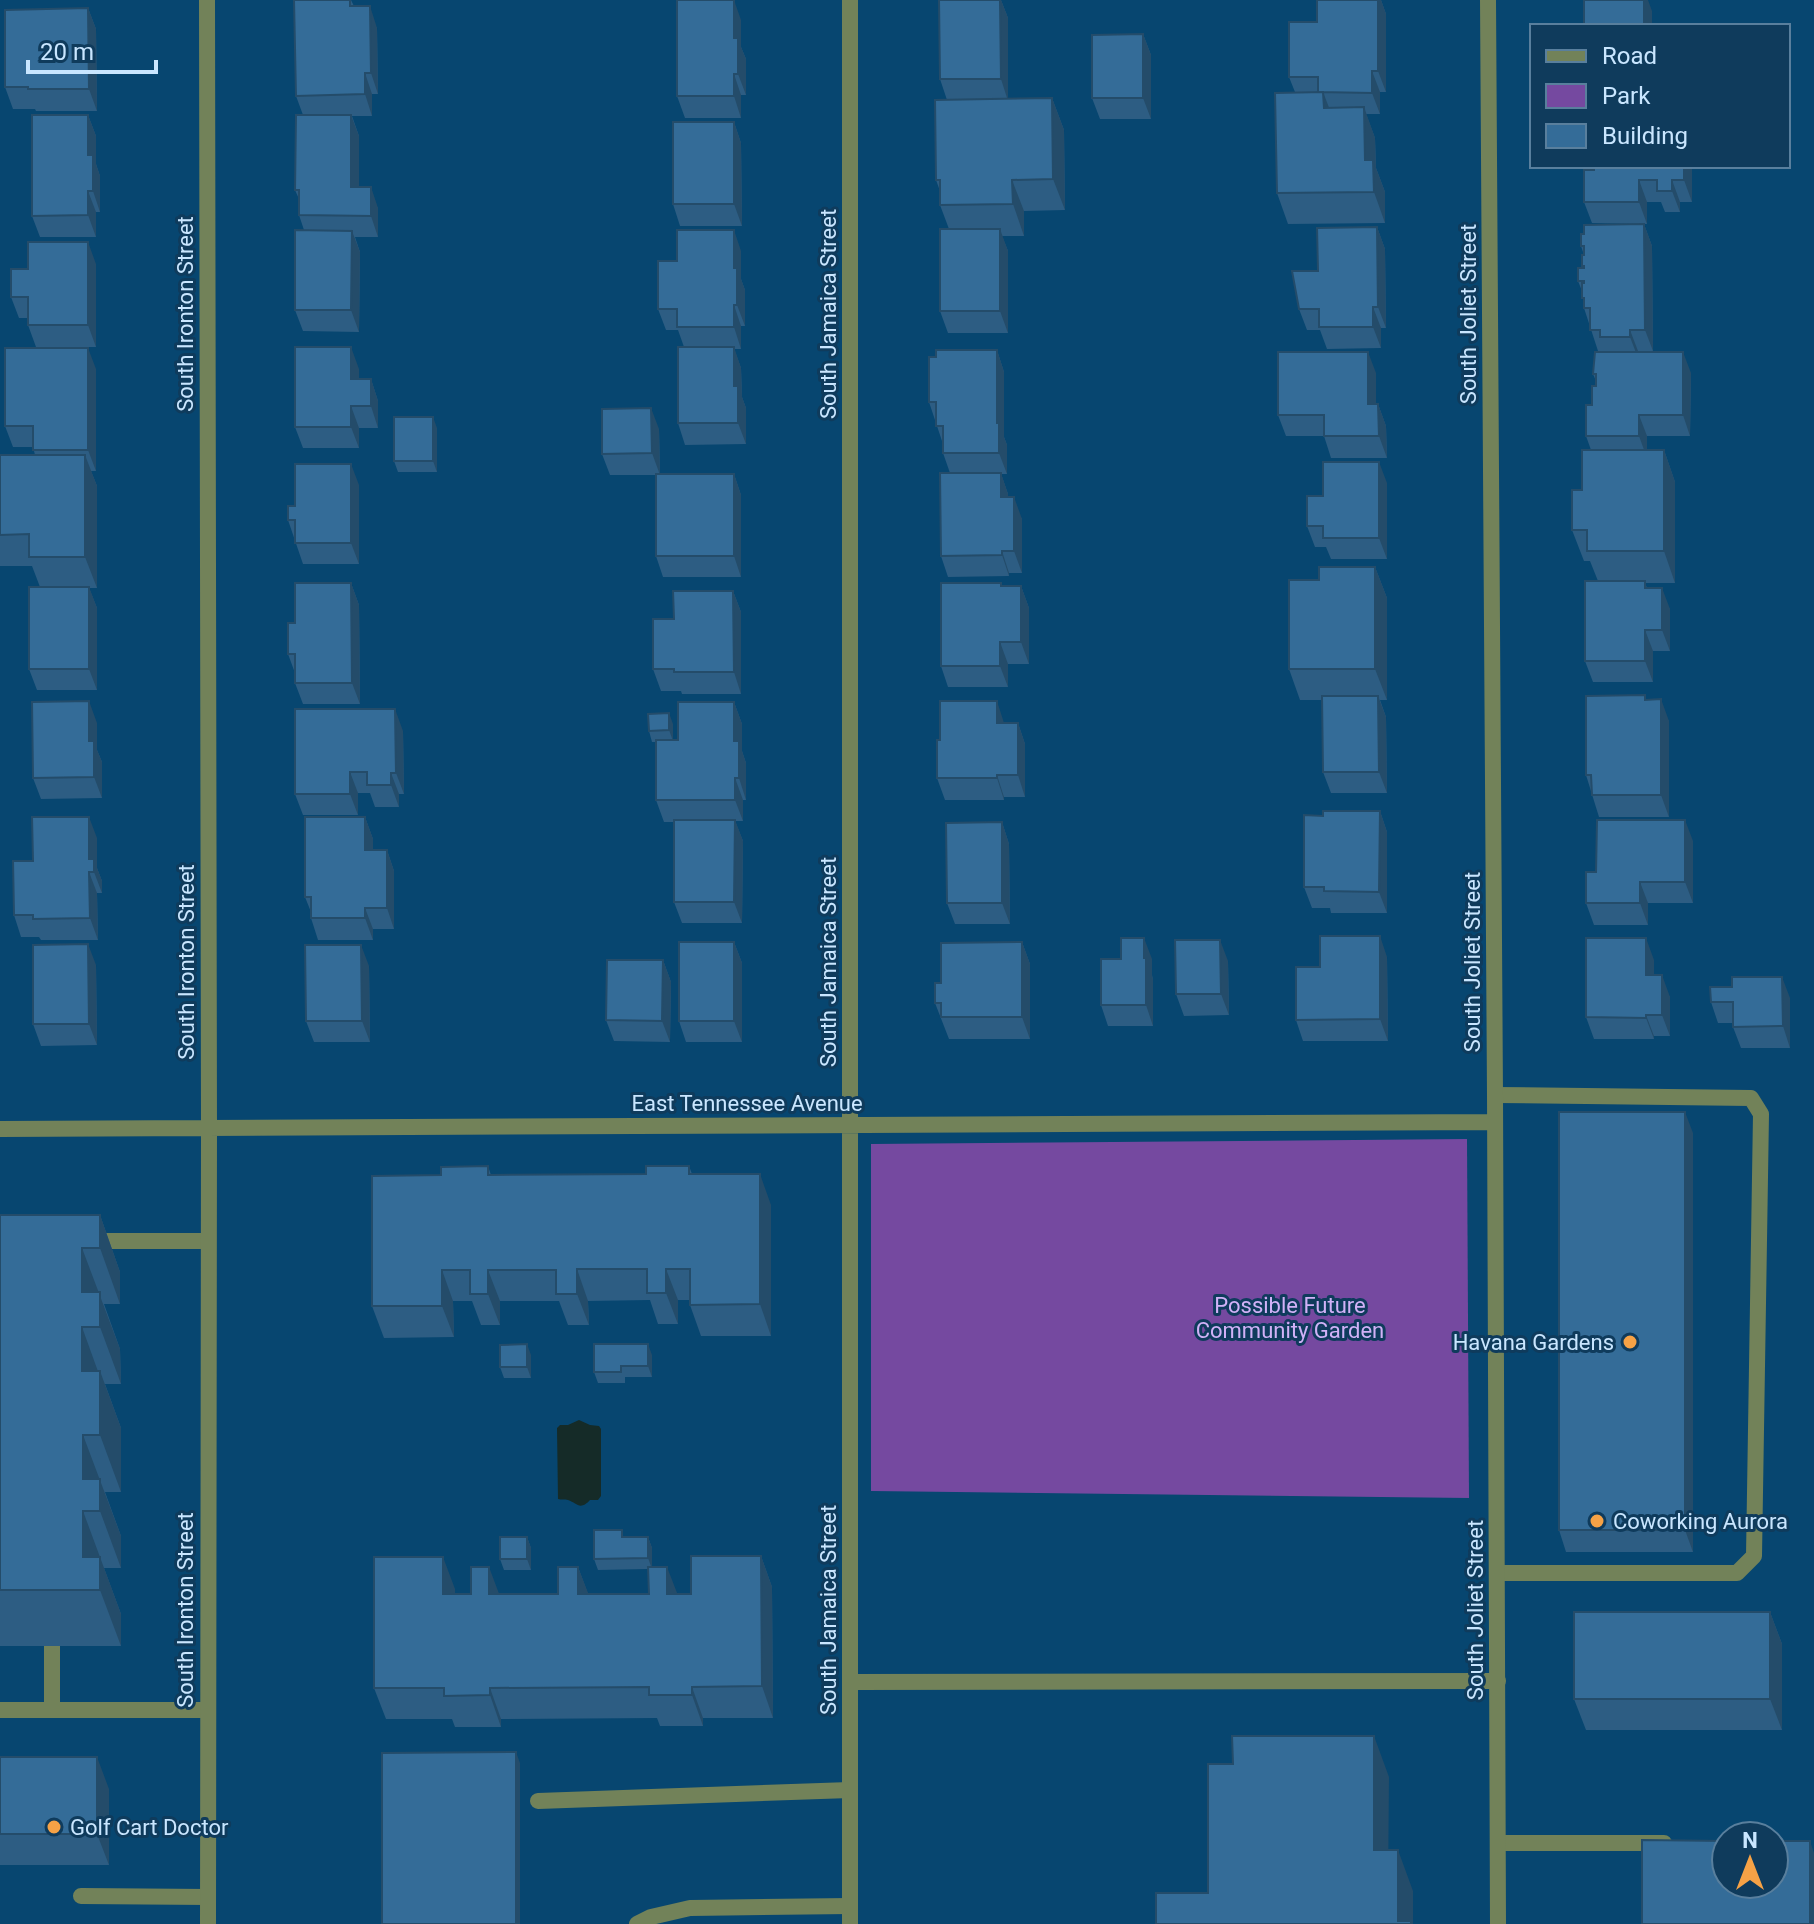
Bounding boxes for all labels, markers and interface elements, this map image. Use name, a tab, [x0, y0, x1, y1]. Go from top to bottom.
scale bar	[28, 24, 156, 74]
legend	[1530, 24, 1790, 168]
text: 20 m	[40, 38, 94, 66]
text: Road	[1602, 42, 1657, 70]
text: Park	[1602, 82, 1651, 110]
text: Building	[1602, 122, 1688, 150]
street label: South Jamaica Street	[816, 209, 841, 419]
street label: South Ironton Street	[173, 216, 198, 412]
street label: South Joliet Street	[1456, 224, 1481, 404]
street label: South Jamaica Street	[816, 857, 841, 1067]
street label: South Ironton Street	[174, 864, 199, 1060]
street label: South Joliet Street	[1460, 872, 1485, 1052]
street label: East Tennessee Avenue	[631, 1091, 863, 1116]
park label: Possible Future Community Garden	[1196, 1293, 1384, 1343]
place label: Havana Gardens	[1453, 1330, 1614, 1355]
marker: Havana Gardens	[1621, 1333, 1639, 1351]
street label: South Jamaica Street	[816, 1505, 841, 1715]
place label: Coworking Aurora	[1613, 1509, 1788, 1534]
street label: South Ironton Street	[173, 1512, 198, 1708]
marker: Coworking Aurora	[1588, 1512, 1606, 1530]
street label: South Joliet Street	[1463, 1520, 1488, 1700]
place label: Golf Cart Doctor	[70, 1815, 229, 1840]
marker: Golf Cart Doctor	[45, 1818, 63, 1836]
north arrow	[1710, 1820, 1790, 1900]
text: N	[1742, 1828, 1758, 1853]

